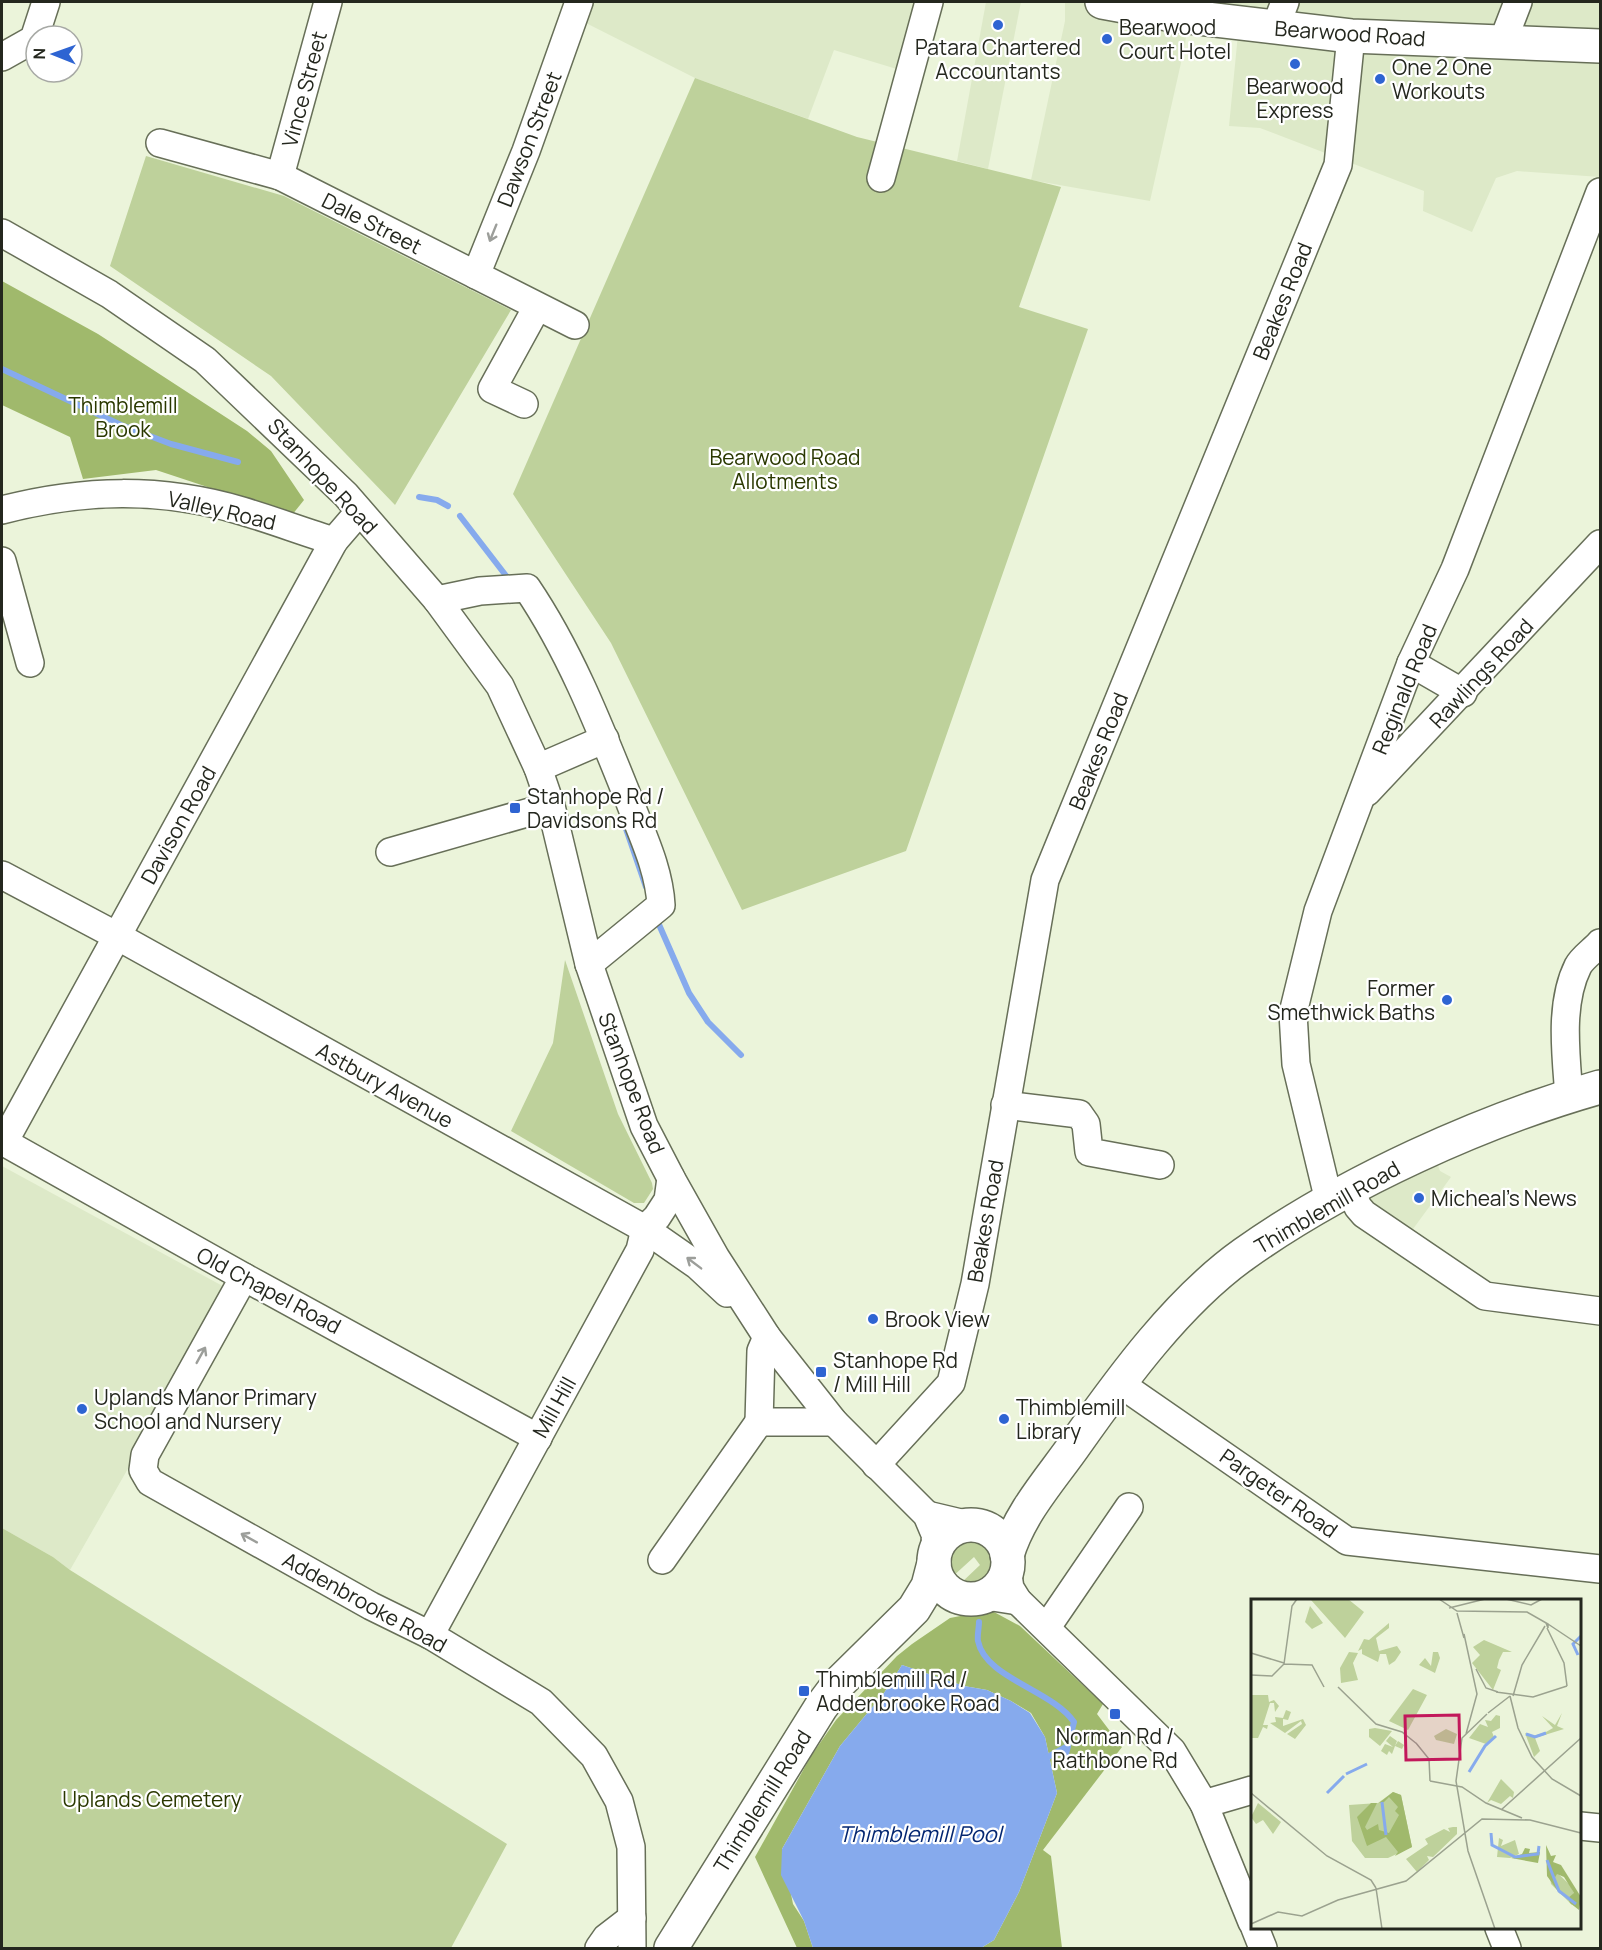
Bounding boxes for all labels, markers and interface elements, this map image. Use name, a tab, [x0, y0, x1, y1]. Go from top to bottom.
place label: Bearwood Court Hotel	[1119, 13, 1231, 65]
street label: Bearwood Road	[1274, 14, 1426, 52]
marker: Patara Chartered Accountants	[991, 18, 1005, 32]
north arrow	[24, 24, 84, 84]
street label: Vince Street	[275, 28, 333, 150]
marker: Bearwood Court Hotel	[1100, 32, 1114, 46]
place label: Patara Chartered Accountants	[915, 33, 1081, 85]
text: N	[28, 48, 50, 60]
place label: One 2 One Workouts	[1392, 53, 1492, 105]
marker: Bearwood Express	[1288, 57, 1302, 71]
street label: Dawson Street	[490, 67, 568, 211]
place label: Bearwood Express	[1246, 72, 1344, 124]
marker: One 2 One Workouts	[1373, 72, 1387, 86]
street label: Dale Street	[317, 186, 427, 260]
one-way arrow	[487, 224, 498, 242]
street label: Beakes Road	[1246, 238, 1318, 364]
park label: Thimblemill Brook	[68, 391, 178, 443]
street label: Stanhope Road	[262, 412, 384, 540]
park label: Bearwood Road Allotments	[709, 443, 861, 495]
street label: Valley Road	[165, 484, 279, 536]
street label: Rawlings Road	[1423, 612, 1539, 734]
street label: Reginald Road	[1365, 620, 1443, 758]
street label: Beakes Road	[1062, 688, 1134, 814]
street label: Davison Road	[134, 761, 222, 889]
place label: Stanhope Rd / Davidsons Rd	[527, 782, 664, 834]
marker: Stanhope Rd / Davidsons Rd	[508, 801, 522, 815]
place label: Former Smethwick Baths	[1267, 974, 1435, 1026]
marker: Former Smethwick Baths	[1440, 993, 1454, 1007]
street label: Stanhope Road	[592, 1008, 672, 1158]
street label: Astbury Avenue	[312, 1036, 458, 1134]
street label: Thimblemill Road	[1249, 1154, 1405, 1260]
street label: Beakes Road	[960, 1157, 1010, 1285]
place label: Micheal's News	[1431, 1184, 1577, 1212]
marker: Micheal's News	[1412, 1191, 1426, 1205]
street label: Old Chapel Road	[192, 1240, 346, 1340]
one-way arrow	[686, 1257, 702, 1270]
place label: Brook View	[885, 1305, 990, 1333]
marker: Brook View	[866, 1312, 880, 1326]
one-way arrow	[195, 1346, 207, 1363]
place label: Stanhope Rd / Mill Hill	[833, 1346, 958, 1398]
marker: Stanhope Rd / Mill Hill	[814, 1365, 828, 1379]
street label: Mill Hill	[526, 1372, 582, 1442]
place label: Uplands Manor Primary School and Nursery	[94, 1383, 317, 1435]
place label: Thimblemill Library	[1016, 1393, 1126, 1445]
marker: Uplands Manor Primary School and Nursery	[75, 1402, 89, 1416]
marker: Thimblemill Library	[997, 1412, 1011, 1426]
street label: Pargeter Road	[1215, 1442, 1343, 1544]
one-way arrow	[241, 1532, 258, 1544]
street label: Addenbrooke Road	[278, 1545, 452, 1659]
inset map	[1251, 1599, 1581, 1929]
place label: Thimblemill Rd / Addenbrooke Road	[816, 1665, 1000, 1717]
marker: Thimblemill Rd / Addenbrooke Road	[797, 1684, 811, 1698]
marker: Norman Rd / Rathbone Rd	[1108, 1707, 1122, 1721]
place label: Norman Rd / Rathbone Rd	[1052, 1722, 1178, 1774]
street label: Thimblemill Road	[707, 1724, 817, 1878]
park label: Uplands Cemetery	[62, 1785, 242, 1813]
water label: Thimblemill Pool	[838, 1819, 1005, 1849]

